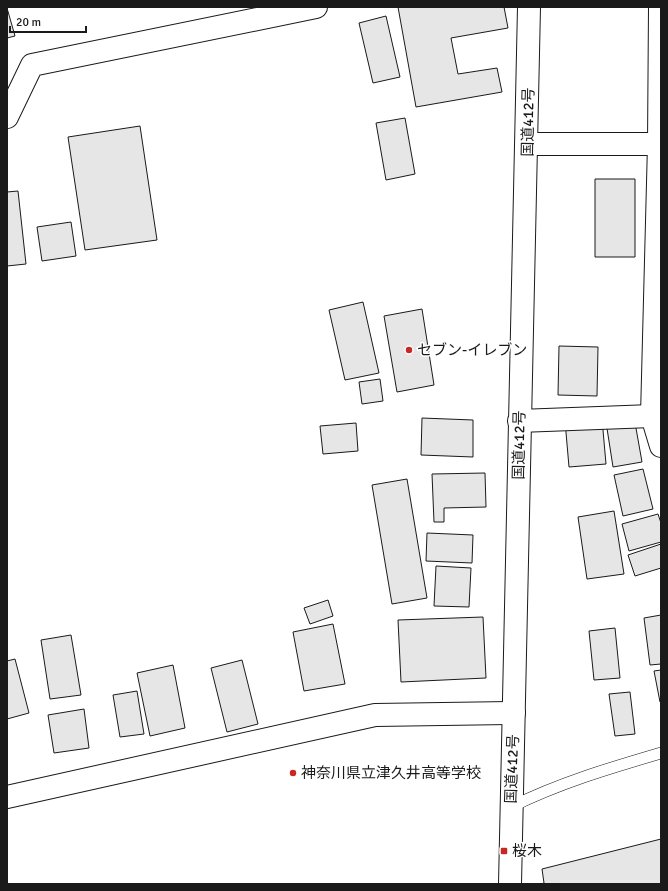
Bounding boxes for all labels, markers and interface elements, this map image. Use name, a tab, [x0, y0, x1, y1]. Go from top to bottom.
scale bar	[10, 8, 86, 34]
text: 20 m	[16, 15, 41, 30]
street label: 国道412号	[518, 87, 538, 157]
place label: セブン-イレブン	[417, 341, 527, 359]
marker: セブン-イレブン	[404, 345, 414, 355]
street label: 国道412号	[509, 410, 529, 480]
street label: 国道412号	[502, 734, 522, 804]
place label: 神奈川県立津久井高等学校	[301, 764, 481, 782]
marker: 神奈川県立津久井高等学校	[288, 768, 298, 778]
place label: 桜木	[512, 842, 542, 860]
marker: 桜木	[499, 846, 509, 856]

